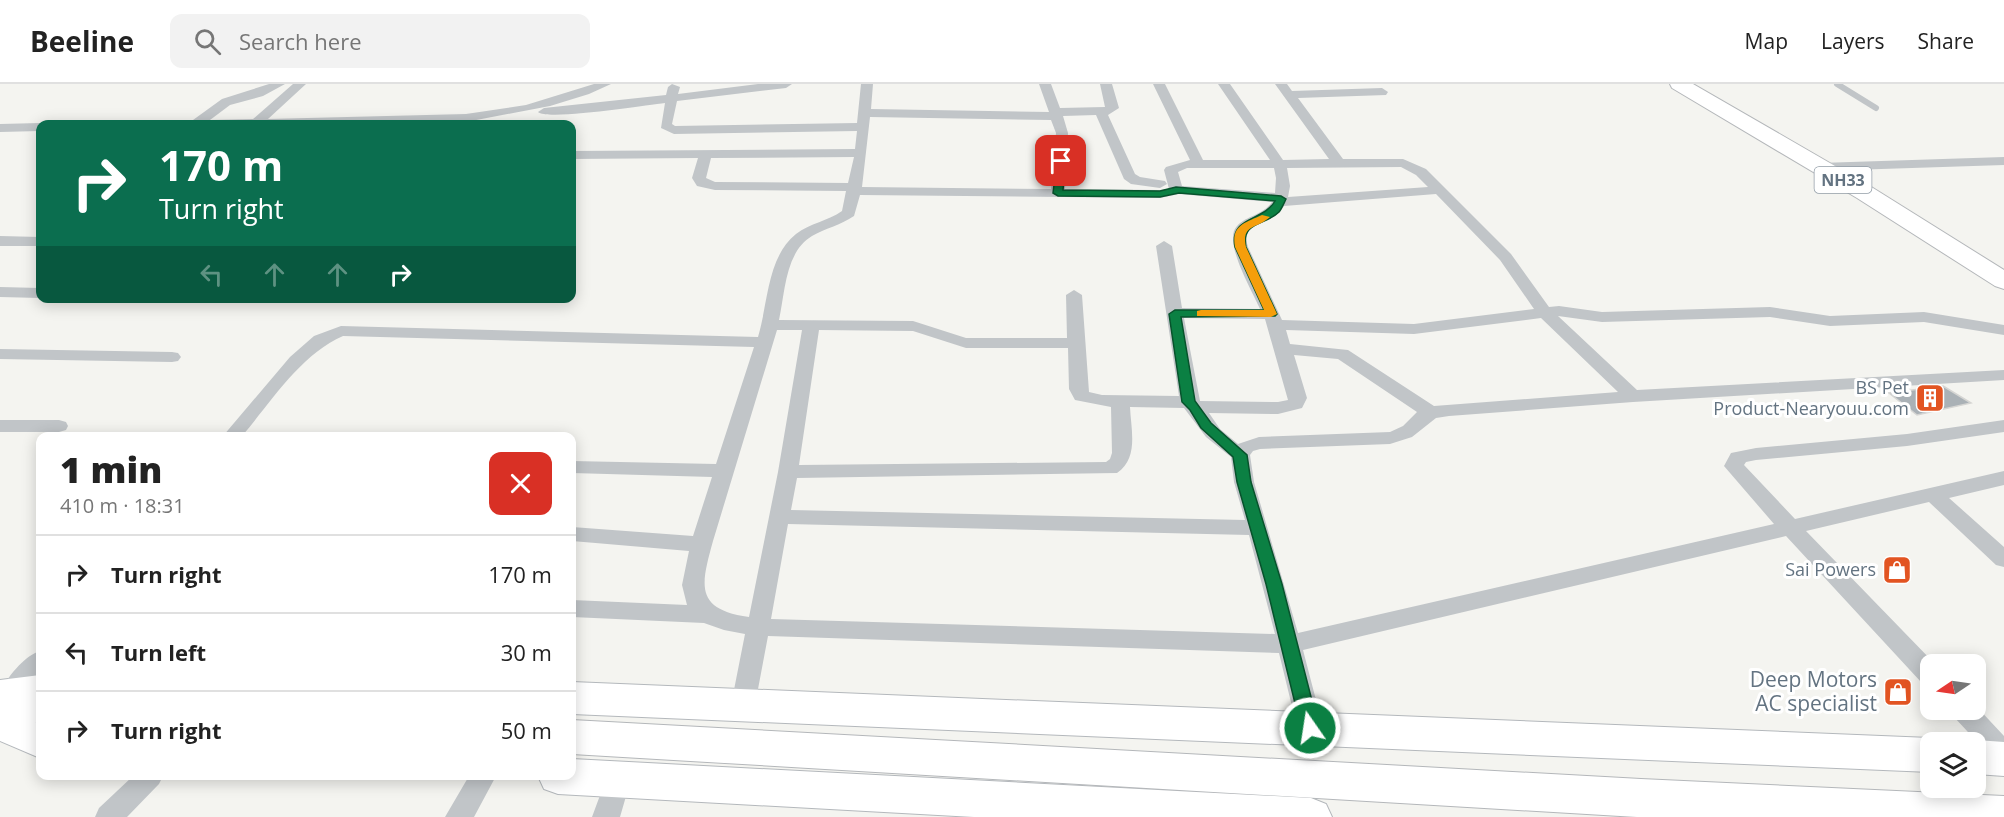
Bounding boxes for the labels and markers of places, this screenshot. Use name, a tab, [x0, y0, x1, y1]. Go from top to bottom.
pin	[1035, 135, 1086, 186]
place label: BS Pet Product-Nearyouu.com	[1713, 375, 1909, 420]
building icon: BS Pet Product-Nearyouu.com	[1914, 382, 1946, 414]
shop icon: Sai Powers	[1881, 554, 1913, 586]
place label: Sai Powers	[1785, 557, 1876, 581]
place label: Deep Motors AC specialist	[1750, 665, 1877, 717]
shop icon: Deep Motors AC specialist	[1882, 676, 1914, 708]

